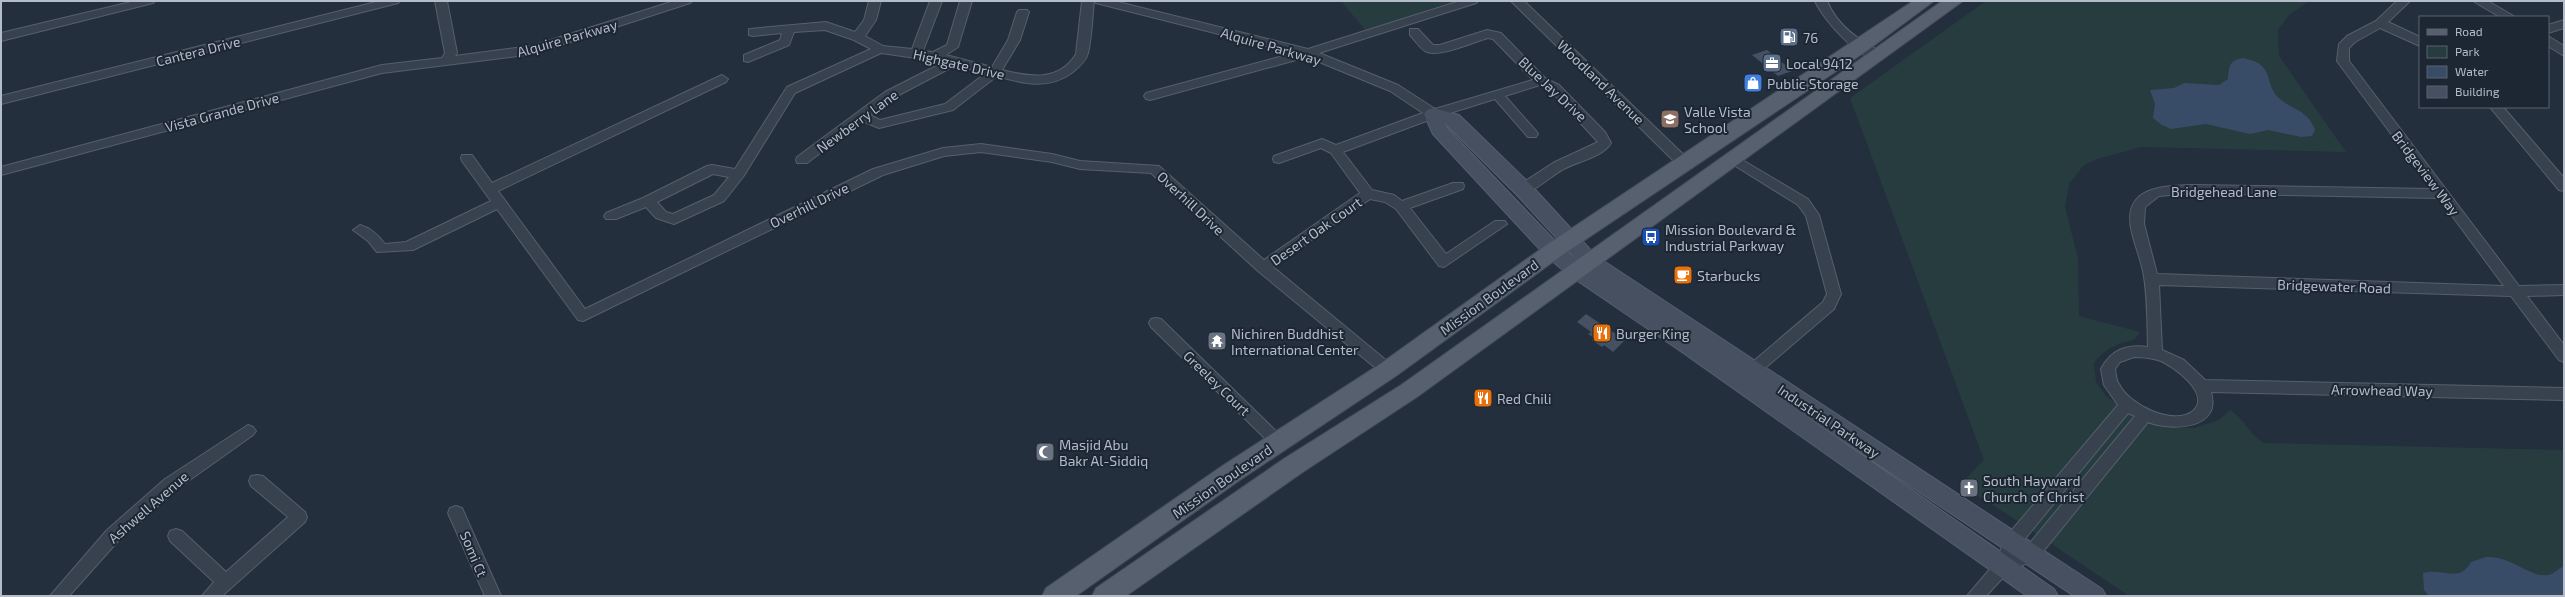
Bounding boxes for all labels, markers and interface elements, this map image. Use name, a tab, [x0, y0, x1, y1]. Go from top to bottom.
street label: Alquire Parkway	[515, 15, 620, 60]
legend	[2419, 16, 2549, 108]
street label: Alquire Parkway	[1219, 24, 1324, 69]
text: Road	[2455, 24, 2483, 38]
fuel station icon: 76	[1778, 26, 1800, 48]
place label: 76	[1803, 29, 1818, 46]
street label: Cantera Drive	[154, 32, 242, 70]
street label: Woodland Avenue	[1554, 36, 1648, 128]
text: Park	[2455, 44, 2480, 58]
street label: Highgate Drive	[912, 45, 1006, 83]
office icon: Local 9412	[1761, 52, 1783, 74]
street label: Blue Jay Drive	[1515, 53, 1591, 125]
place label: Local 9412	[1786, 55, 1853, 72]
text: Water	[2455, 64, 2489, 78]
shop icon: Public Storage	[1742, 72, 1764, 94]
place label: Public Storage	[1767, 75, 1858, 92]
text: Building	[2455, 84, 2500, 98]
street label: Newberry Lane	[813, 86, 901, 156]
street label: Vista Grande Drive	[163, 89, 281, 135]
place label: Valle Vista School	[1684, 103, 1751, 136]
school or university icon: Valle Vista School	[1659, 108, 1681, 130]
street label: Bridgeview Way	[2389, 127, 2464, 219]
street label: Overhill Drive	[1154, 168, 1228, 238]
street label: Overhill Drive	[767, 179, 851, 231]
street label: Bridgehead Lane	[2171, 183, 2277, 200]
street label: Desert Oak Court	[1267, 193, 1365, 269]
place label: Mission Boulevard & Industrial Parkway	[1665, 221, 1797, 254]
bus stop icon: Mission Boulevard & Industrial Parkway	[1640, 226, 1662, 248]
street label: Mission Boulevard	[1436, 256, 1542, 338]
cafe icon: Starbucks	[1672, 264, 1694, 286]
place label: Starbucks	[1697, 267, 1760, 284]
street label: Bridgewater Road	[2277, 276, 2391, 296]
restaurant icon: Burger King	[1591, 322, 1613, 344]
place label: Nichiren Buddhist International Center	[1231, 325, 1359, 358]
place label: Burger King	[1616, 325, 1690, 342]
temple icon: Nichiren Buddhist International Center	[1206, 330, 1228, 352]
street label: Greeley Court	[1180, 347, 1254, 419]
street label: Industrial Parkway	[1775, 381, 1884, 462]
street label: Arrowhead Way	[2331, 381, 2434, 399]
restaurant icon: Red Chili	[1472, 387, 1494, 409]
place label: Red Chili	[1497, 390, 1551, 407]
place label: Masjid Abu Bakr Al-Siddiq	[1059, 436, 1148, 469]
street label: Mission Boulevard	[1169, 440, 1275, 522]
mosque icon: Masjid Abu Bakr Al-Siddiq	[1034, 441, 1056, 463]
street label: Ashwell Avenue	[104, 468, 192, 546]
place label: South Hayward Church of Christ	[1983, 472, 2084, 505]
church icon: South Hayward Church of Christ	[1958, 477, 1980, 499]
street label: Somi Ct	[457, 529, 491, 579]

